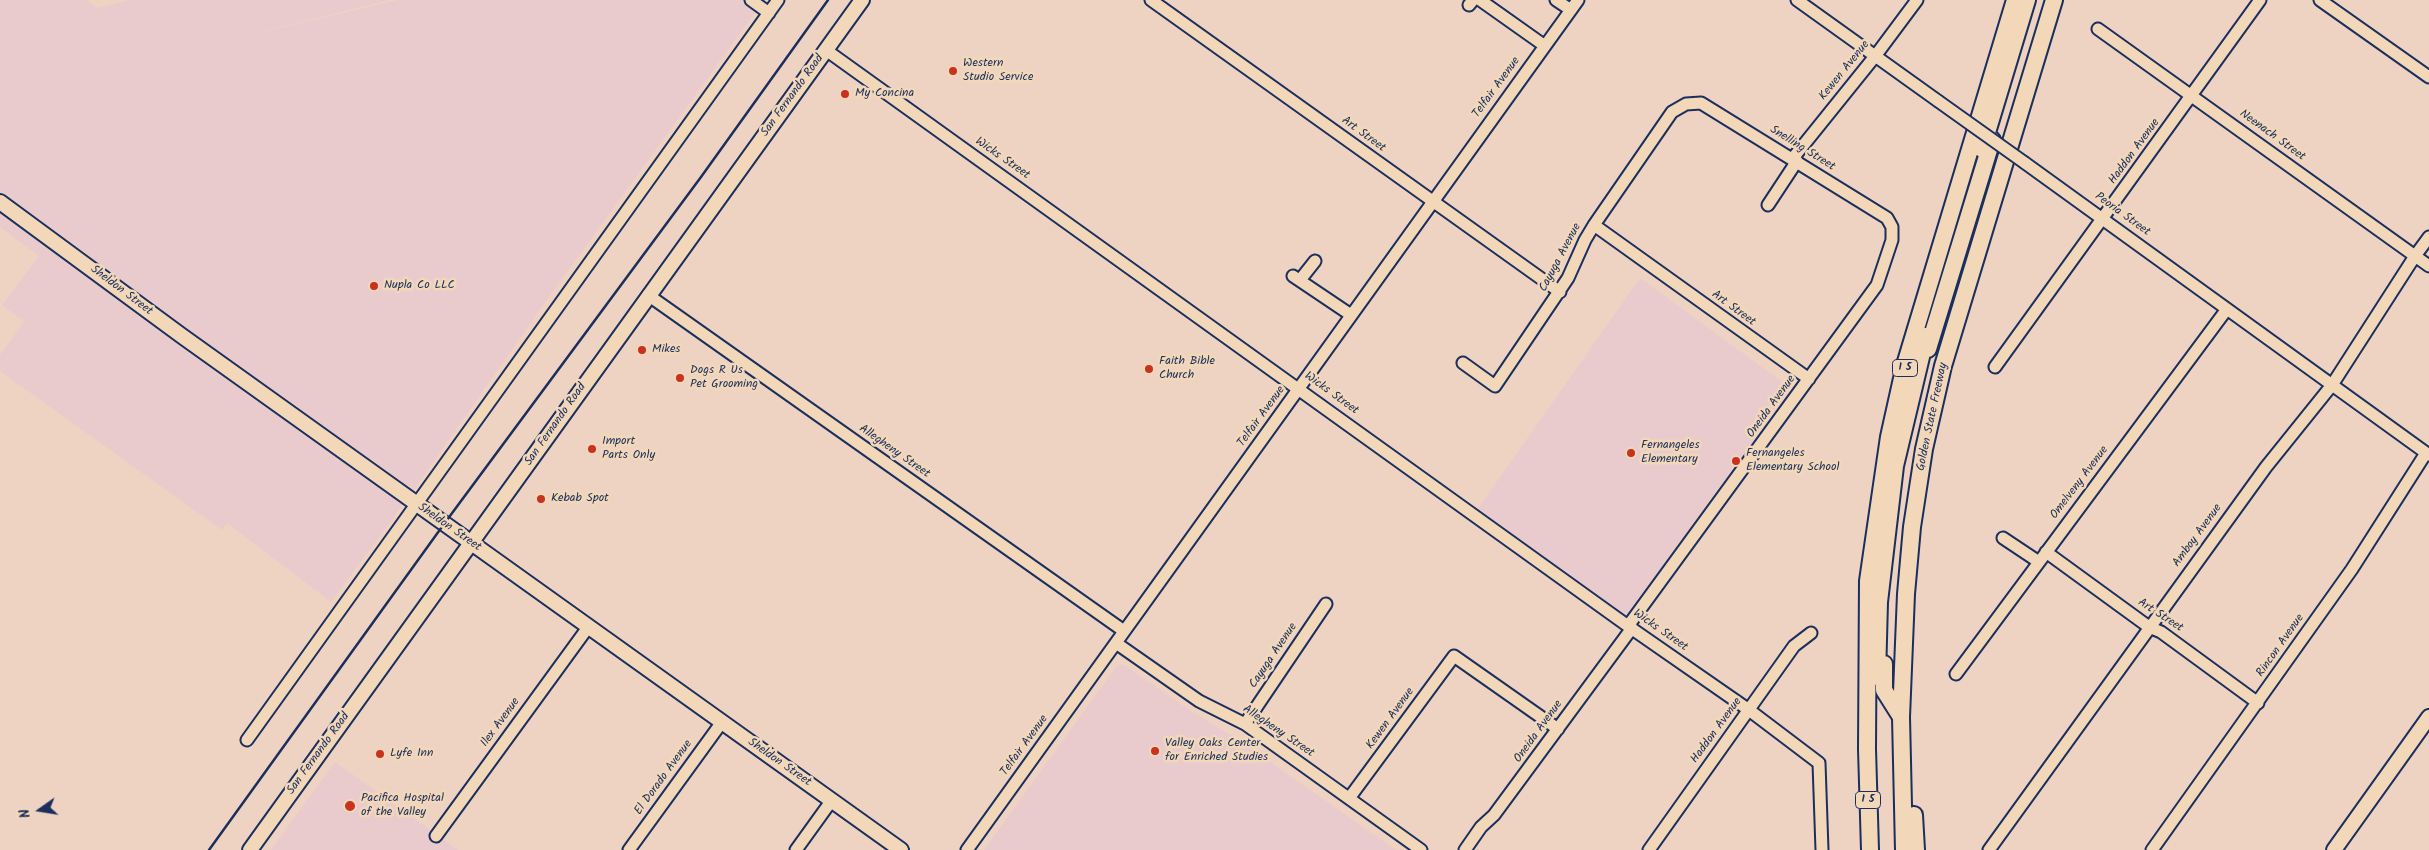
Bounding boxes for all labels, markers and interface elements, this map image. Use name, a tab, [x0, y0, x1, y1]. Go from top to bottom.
street label: Kewen Avenue	[1817, 38, 1873, 104]
street label: San Fernando Road	[758, 52, 828, 140]
street label: Telfair Avenue	[1470, 55, 1524, 121]
place label: Western Studio Service	[963, 57, 1033, 85]
marker: Western Studio Service	[947, 65, 959, 77]
place label: My Concina	[855, 87, 914, 101]
marker: My Concina	[839, 88, 851, 100]
street label: Neenach Street	[2236, 107, 2308, 165]
street label: Art Street	[1338, 114, 1388, 156]
street label: Haddon Avenue	[2106, 116, 2164, 188]
street label: Snelling Street	[1767, 123, 1837, 175]
street label: Wicks Street	[972, 135, 1032, 183]
street label: Peoria Street	[2091, 190, 2153, 240]
street label: Cayuga Avenue	[1537, 221, 1585, 295]
street label: Sheldon Street	[87, 263, 155, 319]
place label: Nupla Co LLC	[384, 279, 455, 293]
marker: Nupla Co LLC	[368, 280, 380, 292]
street label: Art Street	[1708, 288, 1758, 330]
place label: Mikes	[652, 343, 680, 357]
marker: Mikes	[636, 344, 648, 356]
place label: Faith Bible Church	[1159, 355, 1215, 383]
road number: I 5	[1892, 359, 1918, 376]
street label: Golden State Freeway	[1915, 362, 1951, 472]
marker: Faith Bible Church	[1143, 363, 1155, 375]
place label: Dogs R Us Pet Grooming	[690, 364, 758, 392]
street label: Wicks Street	[1301, 369, 1361, 419]
marker: Dogs R Us Pet Grooming	[674, 372, 686, 384]
street label: Oneida Avenue	[1744, 373, 1800, 441]
street label: San Fernando Road	[522, 381, 590, 469]
street label: Telfair Avenue	[1235, 384, 1289, 450]
street label: Allegheny Street	[856, 422, 932, 482]
place label: Import Parts Only	[602, 435, 655, 463]
place label: Fernangeles Elementary	[1641, 439, 1700, 467]
marker: Import Parts Only	[586, 443, 598, 455]
street label: Omelveny Avenue	[2048, 444, 2112, 522]
marker: Fernangeles Elementary	[1625, 447, 1637, 459]
place label: Fernangeles Elementary School	[1746, 447, 1839, 475]
marker: Fernangeles Elementary School	[1730, 455, 1742, 467]
place label: Kebab Spot	[551, 492, 609, 506]
marker: Kebab Spot	[535, 493, 547, 505]
street label: Sheldon Street	[414, 501, 484, 555]
street label: Amboy Avenue	[2170, 502, 2226, 570]
street label: Art Street	[2135, 596, 2185, 636]
street label: Wicks Street	[1630, 607, 1690, 655]
street label: Rincon Avenue	[2254, 612, 2308, 680]
street label: Cayuga Avenue	[1247, 621, 1301, 691]
street label: Kewen Avenue	[1364, 685, 1418, 753]
street label: Haddon Avenue	[1688, 695, 1746, 767]
street label: Ilex Avenue	[478, 696, 524, 750]
street label: Oneida Avenue	[1511, 698, 1567, 766]
street label: Allegheny Street	[1239, 703, 1317, 761]
street label: San Fernando Road	[284, 710, 354, 798]
street label: Telfair Avenue	[998, 713, 1052, 779]
street label: Sheldon Street	[744, 736, 814, 790]
place label: Valley Oaks Center for Enriched Studies	[1165, 737, 1268, 765]
street label: El Dorado Avenue	[632, 738, 696, 818]
marker: Valley Oaks Center for Enriched Studies	[1149, 745, 1161, 757]
place label: Lyfe Inn	[390, 747, 433, 761]
marker: Lyfe Inn	[374, 748, 386, 760]
north arrow	[15, 785, 65, 835]
place label: Pacifica Hospital of the Valley	[361, 792, 444, 820]
road number: I 5	[1856, 792, 1880, 808]
marker: Pacifica Hospital of the Valley	[343, 799, 357, 813]
text: N	[14, 807, 37, 820]

